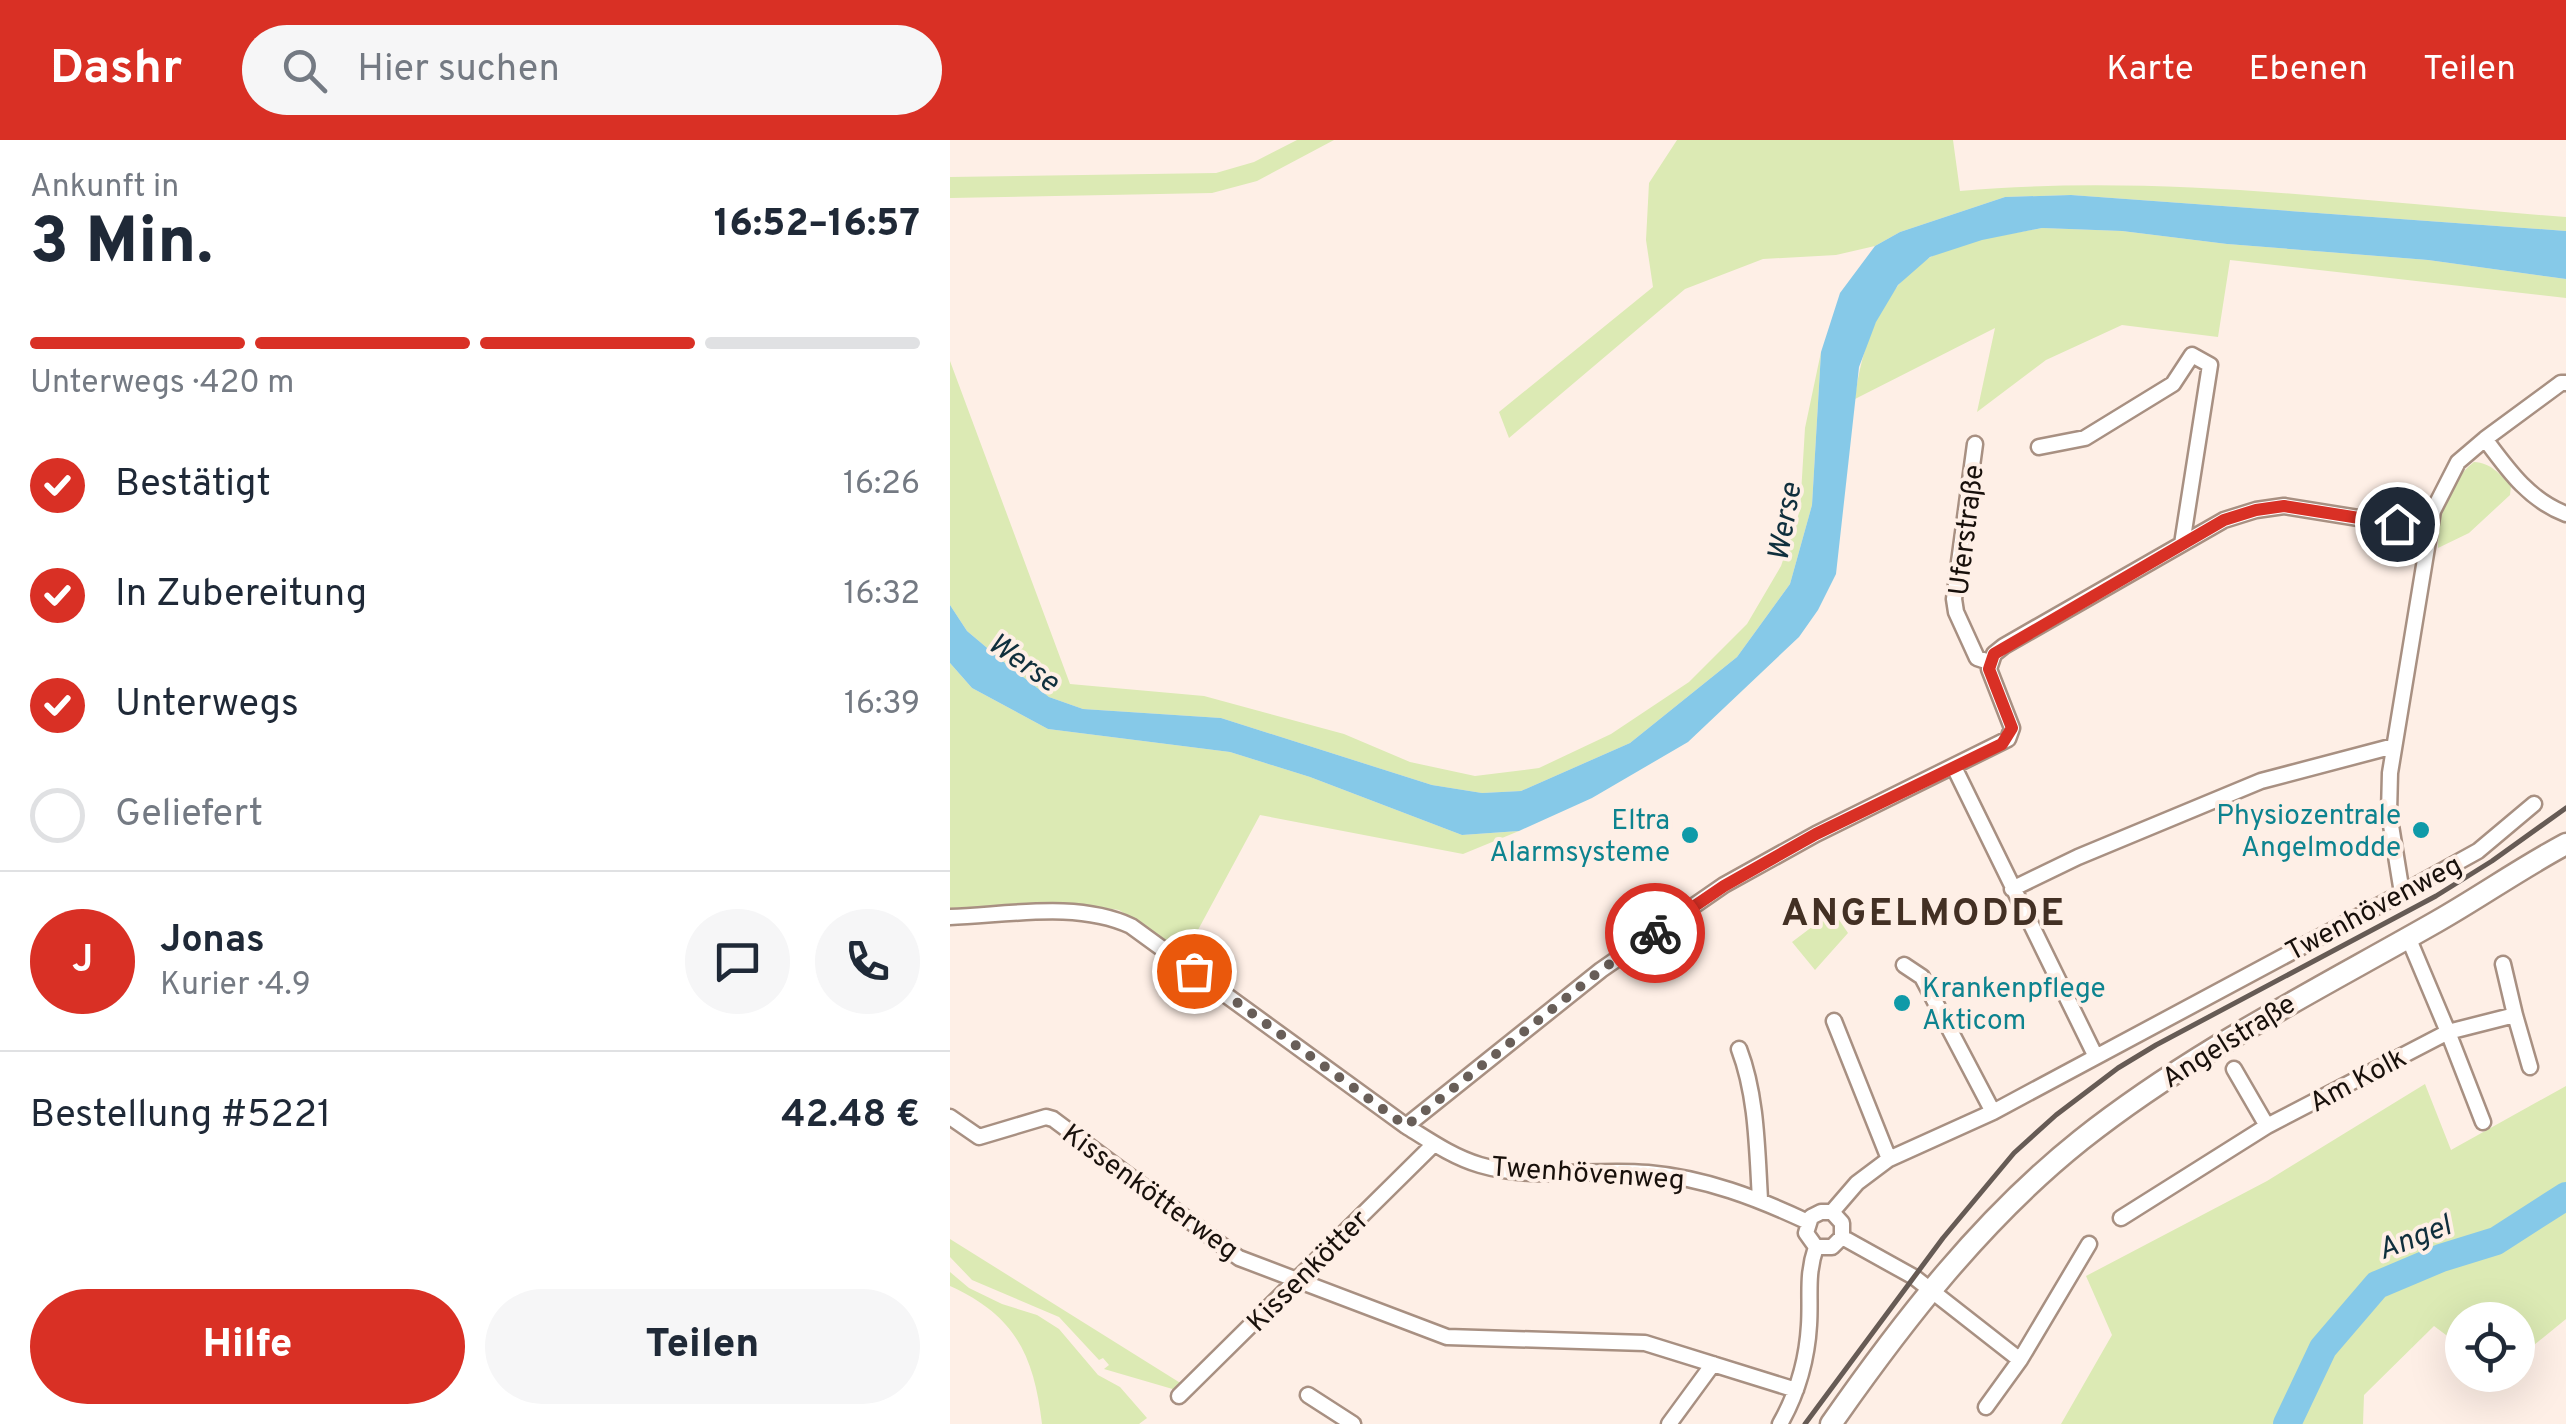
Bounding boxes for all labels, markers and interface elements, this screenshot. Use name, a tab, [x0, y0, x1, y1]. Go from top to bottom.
search box	[242, 25, 942, 115]
text: Dashr	[50, 40, 182, 100]
icon: search	[277, 43, 332, 98]
text: Hier suchen	[357, 46, 560, 95]
text: Karte	[2106, 48, 2193, 92]
text: Ebenen	[2248, 48, 2368, 92]
text: Teilen	[2423, 48, 2516, 92]
text: Ankunft in	[30, 168, 179, 208]
text: 16:52–16:57	[714, 201, 920, 250]
text: 3 Min.	[30, 204, 213, 286]
text: Unterwegs · 420 m	[30, 364, 294, 404]
icon: check	[30, 458, 85, 513]
text: Bestätigt	[115, 461, 271, 510]
street label: Uferstraße	[1942, 463, 1994, 598]
text: 16:26	[843, 465, 920, 505]
water label: Werse	[1761, 480, 1812, 564]
pin	[2355, 482, 2440, 567]
icon: home	[2370, 497, 2425, 552]
icon: check	[30, 568, 85, 623]
text: In Zubereitung	[115, 571, 367, 620]
text: 16:32	[844, 575, 920, 615]
water label: Werse	[980, 626, 1066, 702]
icon: check	[30, 678, 85, 733]
text: Unterwegs	[115, 681, 299, 730]
text: 16:39	[844, 685, 920, 725]
text: Geliefert	[115, 791, 263, 840]
place label: Physiozentrale Angelmodde	[2216, 799, 2401, 867]
place label: Eltra Alarmsysteme	[1489, 804, 1670, 872]
marker: Physiozentrale Angelmodde	[2410, 819, 2432, 841]
marker: Eltra Alarmsysteme	[1679, 824, 1701, 846]
street label: Twenhövenweg	[2280, 848, 2468, 971]
courier	[1605, 883, 1705, 983]
district label: ANGELMODDE	[1781, 891, 2067, 940]
icon: bike	[1628, 906, 1683, 961]
button: chat	[685, 909, 790, 1014]
button: phone	[815, 909, 920, 1014]
text: Jonas	[160, 917, 265, 966]
pin	[1152, 929, 1237, 1014]
text: J	[72, 937, 93, 986]
icon: bag	[1167, 944, 1222, 999]
text: Kurier · 4.9	[160, 966, 311, 1006]
place label: Krankenpflege Akticom	[1922, 972, 2106, 1040]
street label: Angelstraße	[2156, 987, 2303, 1098]
marker: Krankenpflege Akticom	[1891, 992, 1913, 1014]
street label: Am Kolk	[2304, 1041, 2413, 1122]
text: Bestellung #5221	[30, 1092, 331, 1141]
text: 42.48 €	[781, 1092, 920, 1141]
street label: Kissenkötterweg	[1054, 1117, 1245, 1270]
street label: Twenhövenweg	[1490, 1150, 1686, 1200]
street label: Kissenkötter	[1240, 1203, 1378, 1341]
water label: Angel	[2373, 1208, 2458, 1270]
button: Hilfe	[30, 1289, 465, 1404]
button: Teilen	[485, 1289, 920, 1404]
map controls	[2445, 1302, 2535, 1392]
button: locate	[2445, 1302, 2535, 1392]

